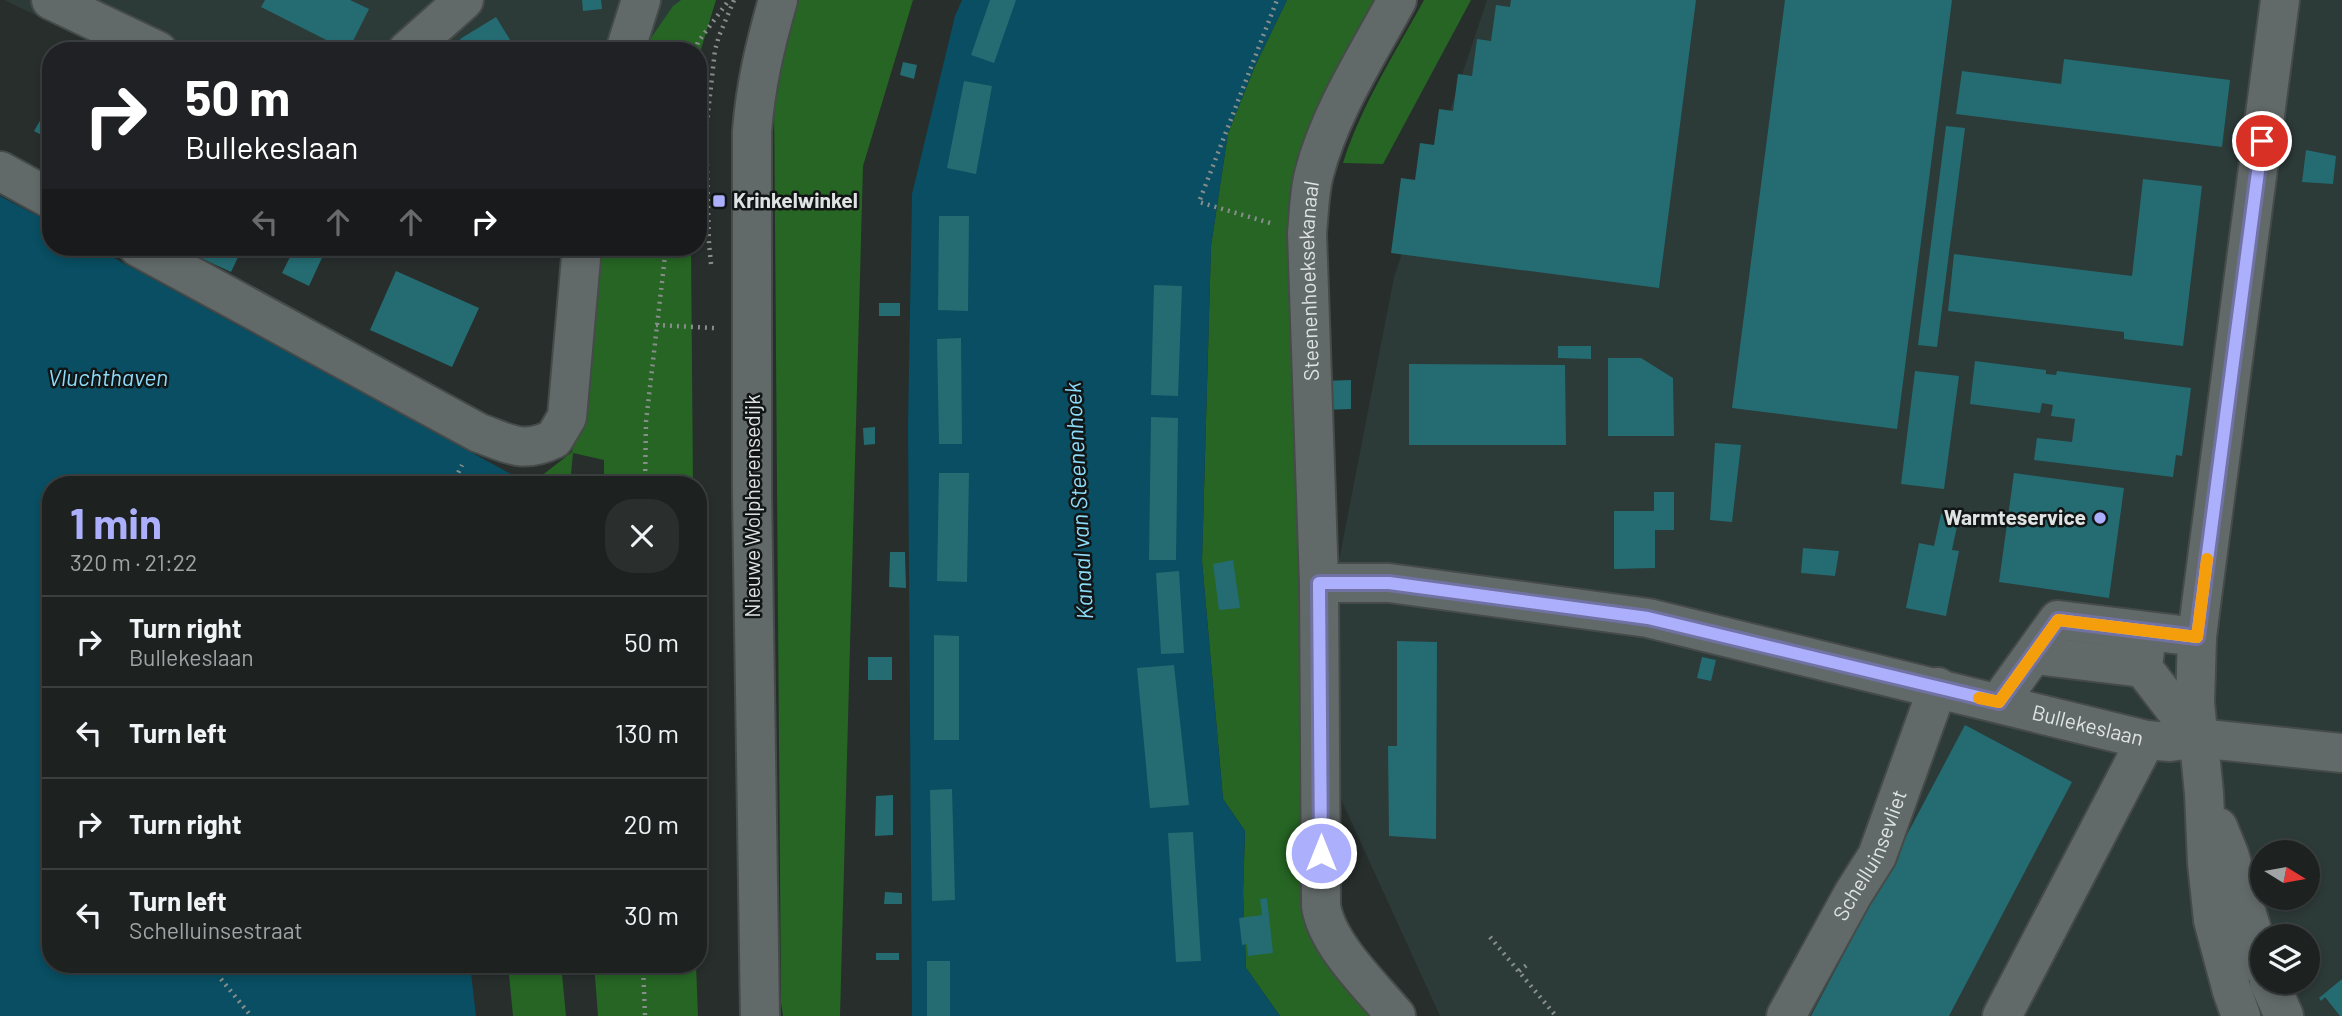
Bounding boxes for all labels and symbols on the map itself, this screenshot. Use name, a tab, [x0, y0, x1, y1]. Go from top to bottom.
pin	[2232, 111, 2292, 171]
street label: Steenenhoeksekanaal	[1293, 179, 1323, 381]
place label: Krinkelwinkel	[733, 187, 858, 212]
marker: Krinkelwinkel	[711, 193, 727, 209]
water label: Vluchthaven	[48, 363, 168, 391]
water label: Kanaal van Steenenhoek	[1058, 382, 1098, 620]
street label: Nieuwe Wolpherensedijk	[739, 394, 764, 618]
place label: Warmteservice	[1944, 504, 2086, 529]
marker: Warmteservice	[2092, 510, 2108, 526]
street label: Bullekeslaan	[2030, 699, 2146, 750]
street label: Schelluinsevliet	[1827, 786, 1911, 925]
position arrow	[1284, 816, 1358, 890]
north arrow	[2250, 840, 2320, 910]

